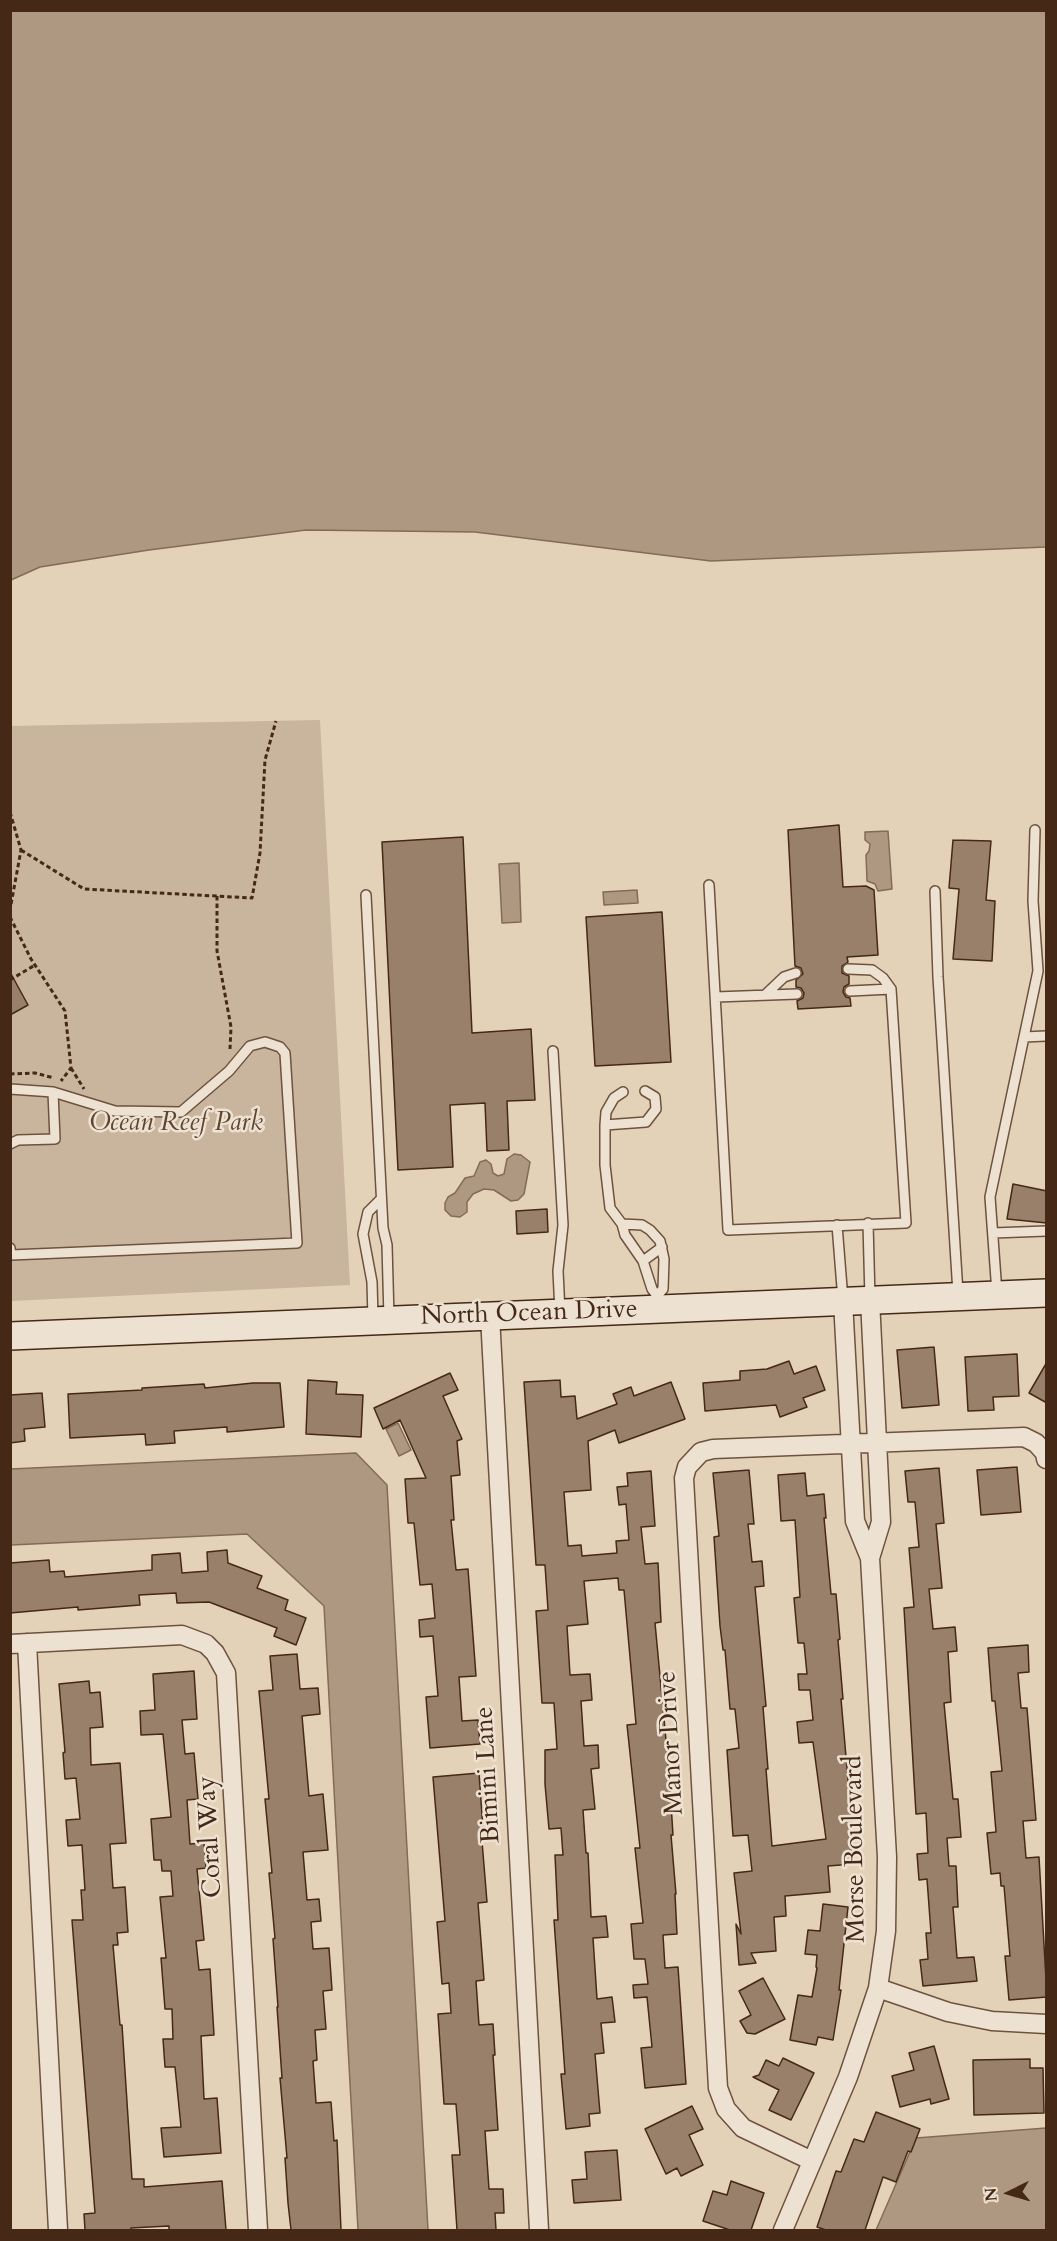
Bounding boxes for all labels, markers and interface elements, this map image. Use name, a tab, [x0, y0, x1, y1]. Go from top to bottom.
park label: Ocean Reef Park	[89, 1108, 263, 1140]
street label: North Ocean Drive	[420, 1295, 638, 1333]
street label: Manor Drive	[653, 1670, 691, 1816]
street label: Bimini Lane	[470, 1706, 508, 1844]
street label: Morse Boulevard	[839, 1755, 873, 1943]
street label: Coral Way	[192, 1775, 230, 1899]
north arrow	[979, 2163, 1039, 2223]
text: N	[980, 2187, 1003, 2202]

